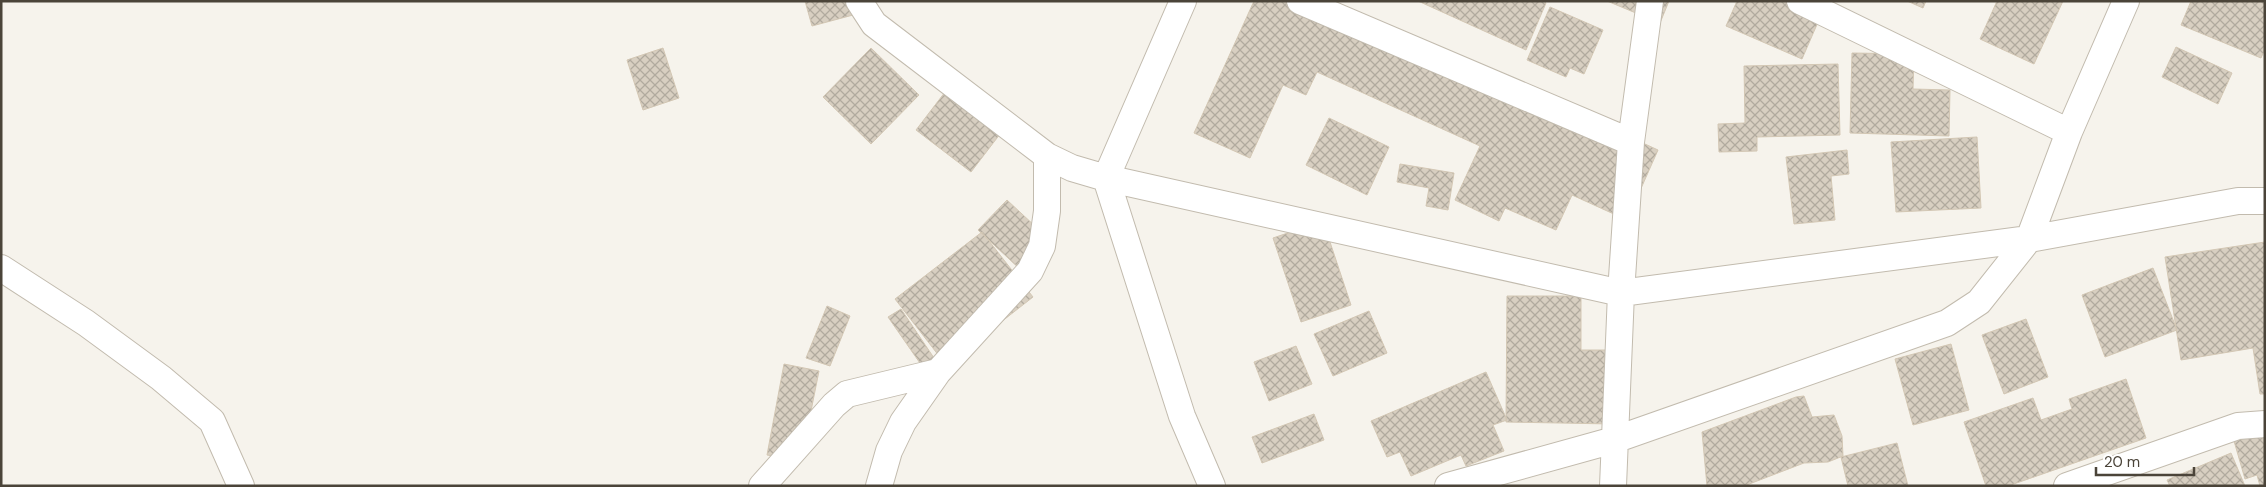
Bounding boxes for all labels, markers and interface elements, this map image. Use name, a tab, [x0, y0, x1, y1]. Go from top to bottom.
scale bar	[2096, 444, 2194, 476]
text: 20 m	[2104, 452, 2140, 472]

